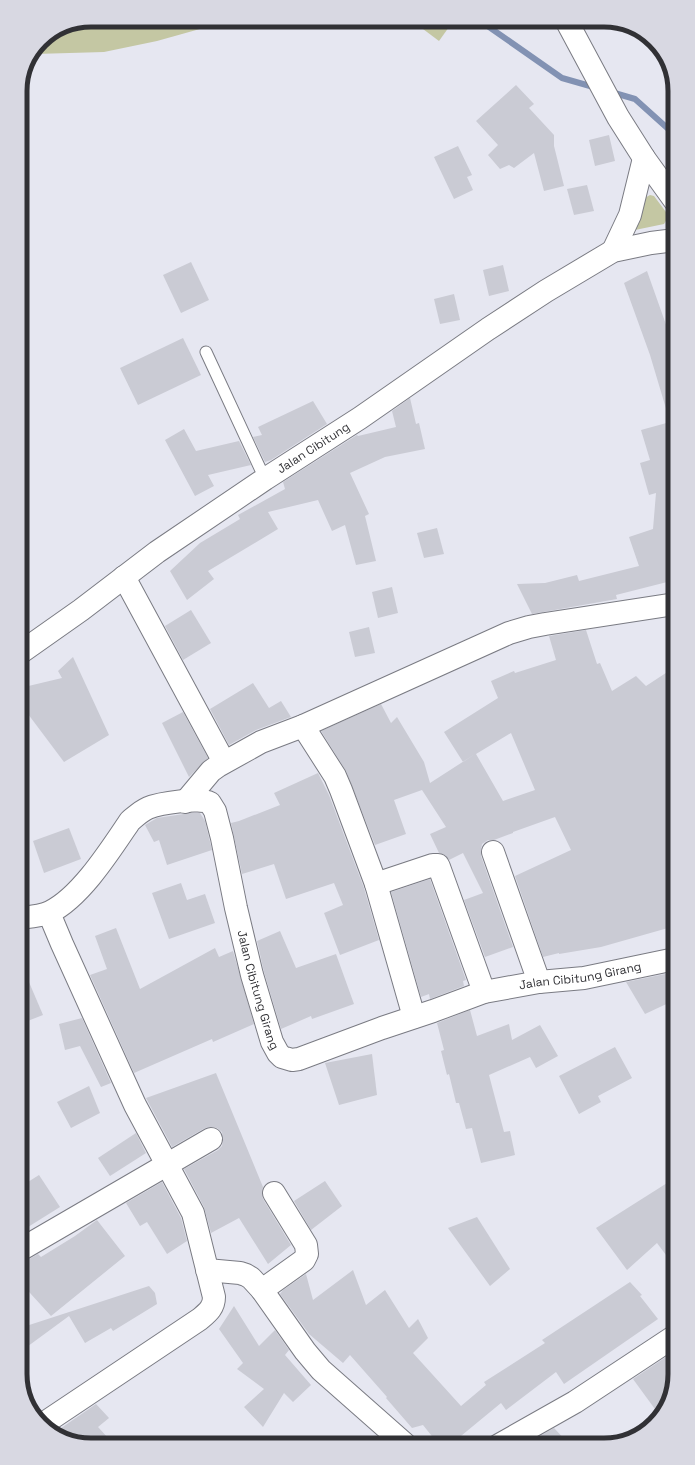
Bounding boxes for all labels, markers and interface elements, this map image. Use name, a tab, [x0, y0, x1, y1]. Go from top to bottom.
street label: Jalan Cibitung	[274, 419, 353, 477]
street label: Jalan Cibitung Girang	[234, 929, 283, 1053]
street label: Jalan Cibitung Girang	[518, 958, 643, 993]

